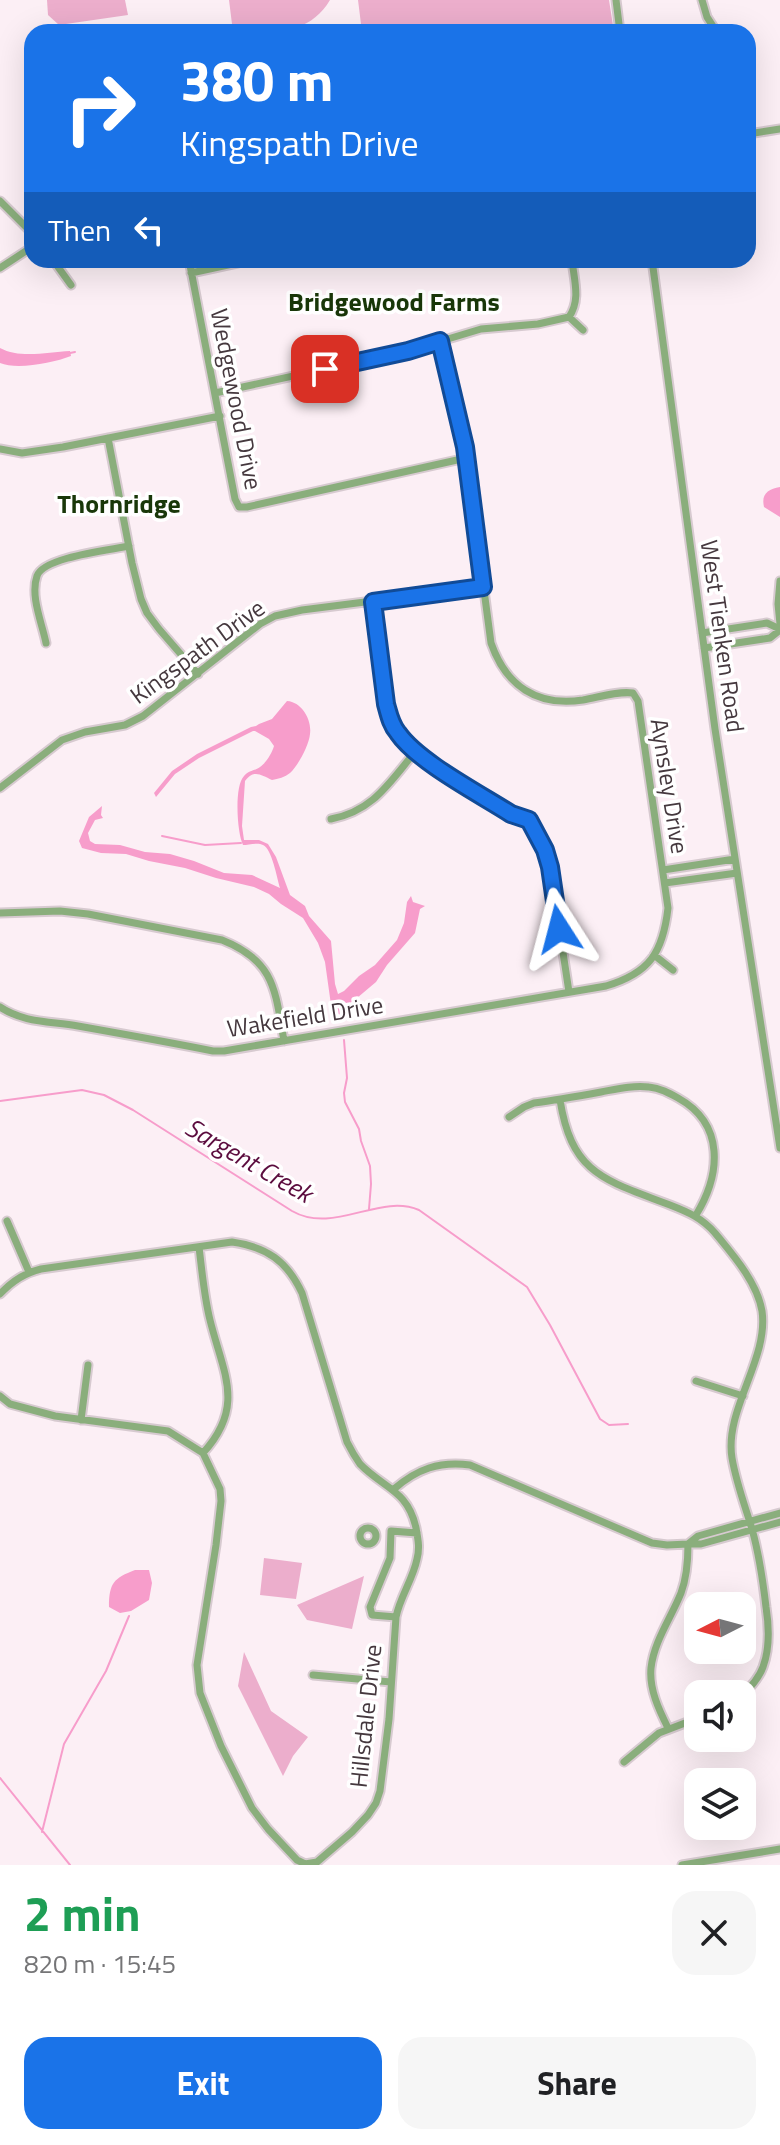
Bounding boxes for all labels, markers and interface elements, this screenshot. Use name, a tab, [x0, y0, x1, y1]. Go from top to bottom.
text: 380 m	[180, 38, 333, 123]
icon: right	[48, 56, 152, 160]
text: Kingspath Drive	[180, 115, 419, 170]
text: Then	[48, 207, 111, 253]
icon: left	[127, 208, 171, 252]
district label: Bridgewood Farms	[288, 282, 500, 321]
street label: Wedgewood Drive	[202, 305, 272, 493]
pin	[291, 335, 359, 403]
icon: arrive	[303, 347, 347, 391]
district label: Thornridge	[57, 484, 181, 523]
street label: West Tienken Road	[692, 537, 754, 735]
street label: Kingspath Drive	[122, 590, 272, 712]
street label: Aynsley Drive	[642, 716, 698, 856]
position arrow	[517, 887, 601, 971]
street label: Wakefield Drive	[224, 986, 386, 1046]
water label: Sargent Creek	[178, 1108, 323, 1214]
north arrow	[684, 1592, 756, 1664]
map controls	[684, 1592, 756, 1840]
street label: Hillsdale Drive	[340, 1643, 390, 1789]
button: sound	[684, 1680, 756, 1752]
button: layers	[684, 1768, 756, 1840]
text: 2 min	[24, 1877, 141, 1950]
button: close	[672, 1891, 756, 1975]
text: 820 m · 15:45	[24, 1944, 176, 1983]
button: Exit	[24, 2037, 382, 2129]
button: Share	[398, 2037, 756, 2129]

